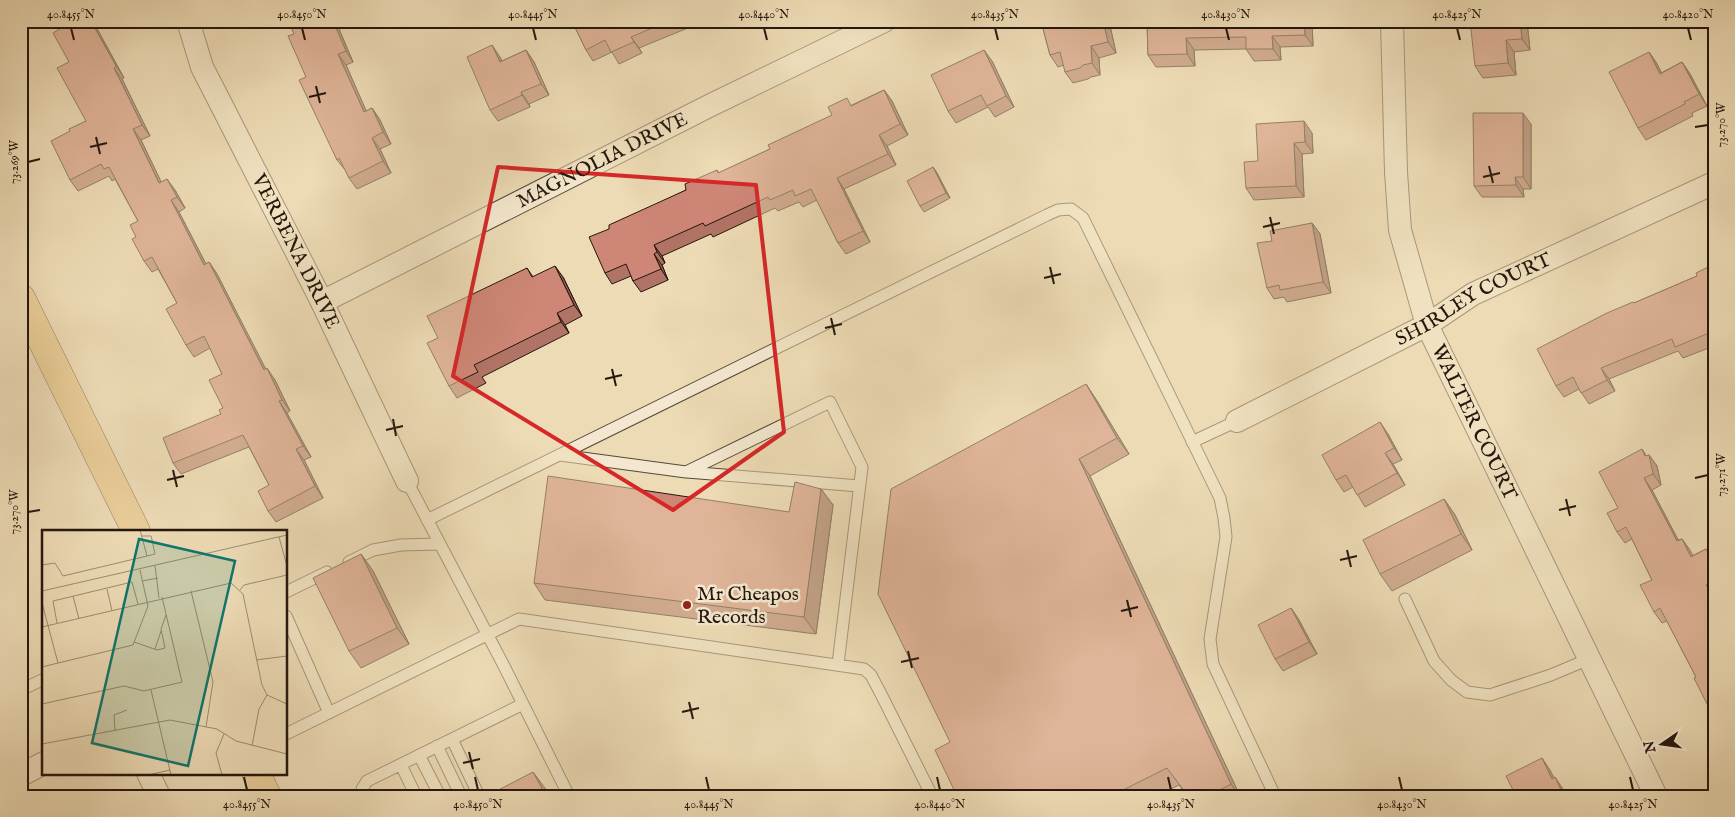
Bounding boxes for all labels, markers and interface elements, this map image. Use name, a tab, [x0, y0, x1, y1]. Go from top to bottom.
text: 40.8455°N	[47, 7, 95, 22]
text: 40.8450°N	[277, 7, 327, 22]
text: 40.8445°N	[508, 7, 558, 22]
text: 40.8440°N	[739, 7, 790, 22]
text: 40.8435°N	[971, 7, 1020, 22]
text: 40.8430°N	[1201, 7, 1251, 22]
text: 40.8425°N	[1432, 7, 1482, 22]
text: 40.8420°N	[1663, 7, 1714, 22]
text: 73.270°W	[1714, 102, 1729, 147]
street label: MAGNOLIA DRIVE	[512, 106, 692, 214]
text: 73.269°W	[7, 140, 22, 184]
street label: VERBENA DRIVE	[246, 169, 345, 333]
street label: SHIRLEY COURT	[1391, 247, 1556, 351]
street label: WALTER COURT	[1426, 340, 1523, 505]
text: 73.271°W	[1714, 453, 1729, 497]
text: 73.270°W	[7, 489, 22, 534]
inset map	[42, 530, 288, 774]
place label: Mr Cheapos Records	[697, 582, 799, 630]
marker: Mr Cheapos Records	[681, 599, 693, 611]
north arrow	[1638, 720, 1688, 770]
text: N	[1640, 739, 1661, 756]
text: 40.8455°N	[223, 797, 271, 812]
text: 40.8450°N	[453, 797, 503, 812]
text: 40.8445°N	[684, 797, 734, 812]
text: 40.8440°N	[915, 797, 966, 812]
text: 40.8435°N	[1147, 797, 1196, 812]
text: 40.8430°N	[1377, 797, 1427, 812]
text: 40.8425°N	[1608, 797, 1658, 812]

